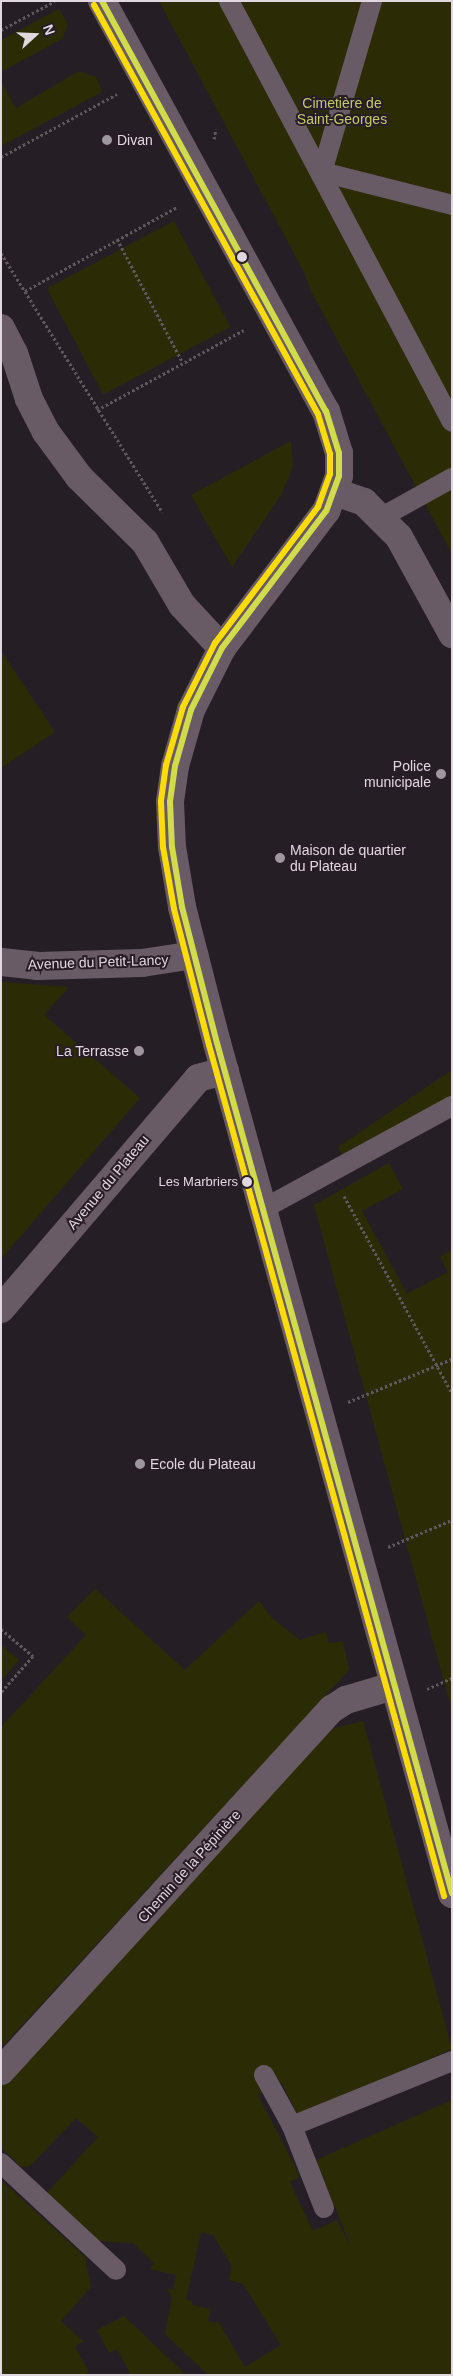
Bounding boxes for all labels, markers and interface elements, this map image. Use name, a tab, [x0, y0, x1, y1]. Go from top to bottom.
north arrow	[10, 10, 60, 60]
text: N	[40, 22, 58, 37]
park label: Cimetière de Saint-Georges	[297, 95, 387, 128]
place label: Divan	[117, 132, 153, 148]
marker: Divan	[101, 134, 113, 146]
unlabelled marker	[237, 252, 247, 262]
place label: Police municipale	[364, 758, 431, 790]
marker: Police municipale	[435, 768, 447, 780]
place label: Maison de quartier du Plateau	[290, 842, 406, 874]
marker: Maison de quartier du Plateau	[274, 852, 286, 864]
street label: Avenue du Petit-Lancy	[27, 951, 169, 973]
place label: La Terrasse	[56, 1043, 129, 1059]
marker: La Terrasse	[133, 1045, 145, 1057]
street label: Avenue du Plateau	[64, 1131, 152, 1233]
place label: Les Marbriers	[159, 1174, 238, 1190]
marker: Les Marbriers	[242, 1177, 252, 1187]
place label: Ecole du Plateau	[150, 1456, 256, 1472]
marker: Ecole du Plateau	[134, 1458, 146, 1470]
street label: Chemin de la Pépinière	[134, 1806, 244, 1926]

